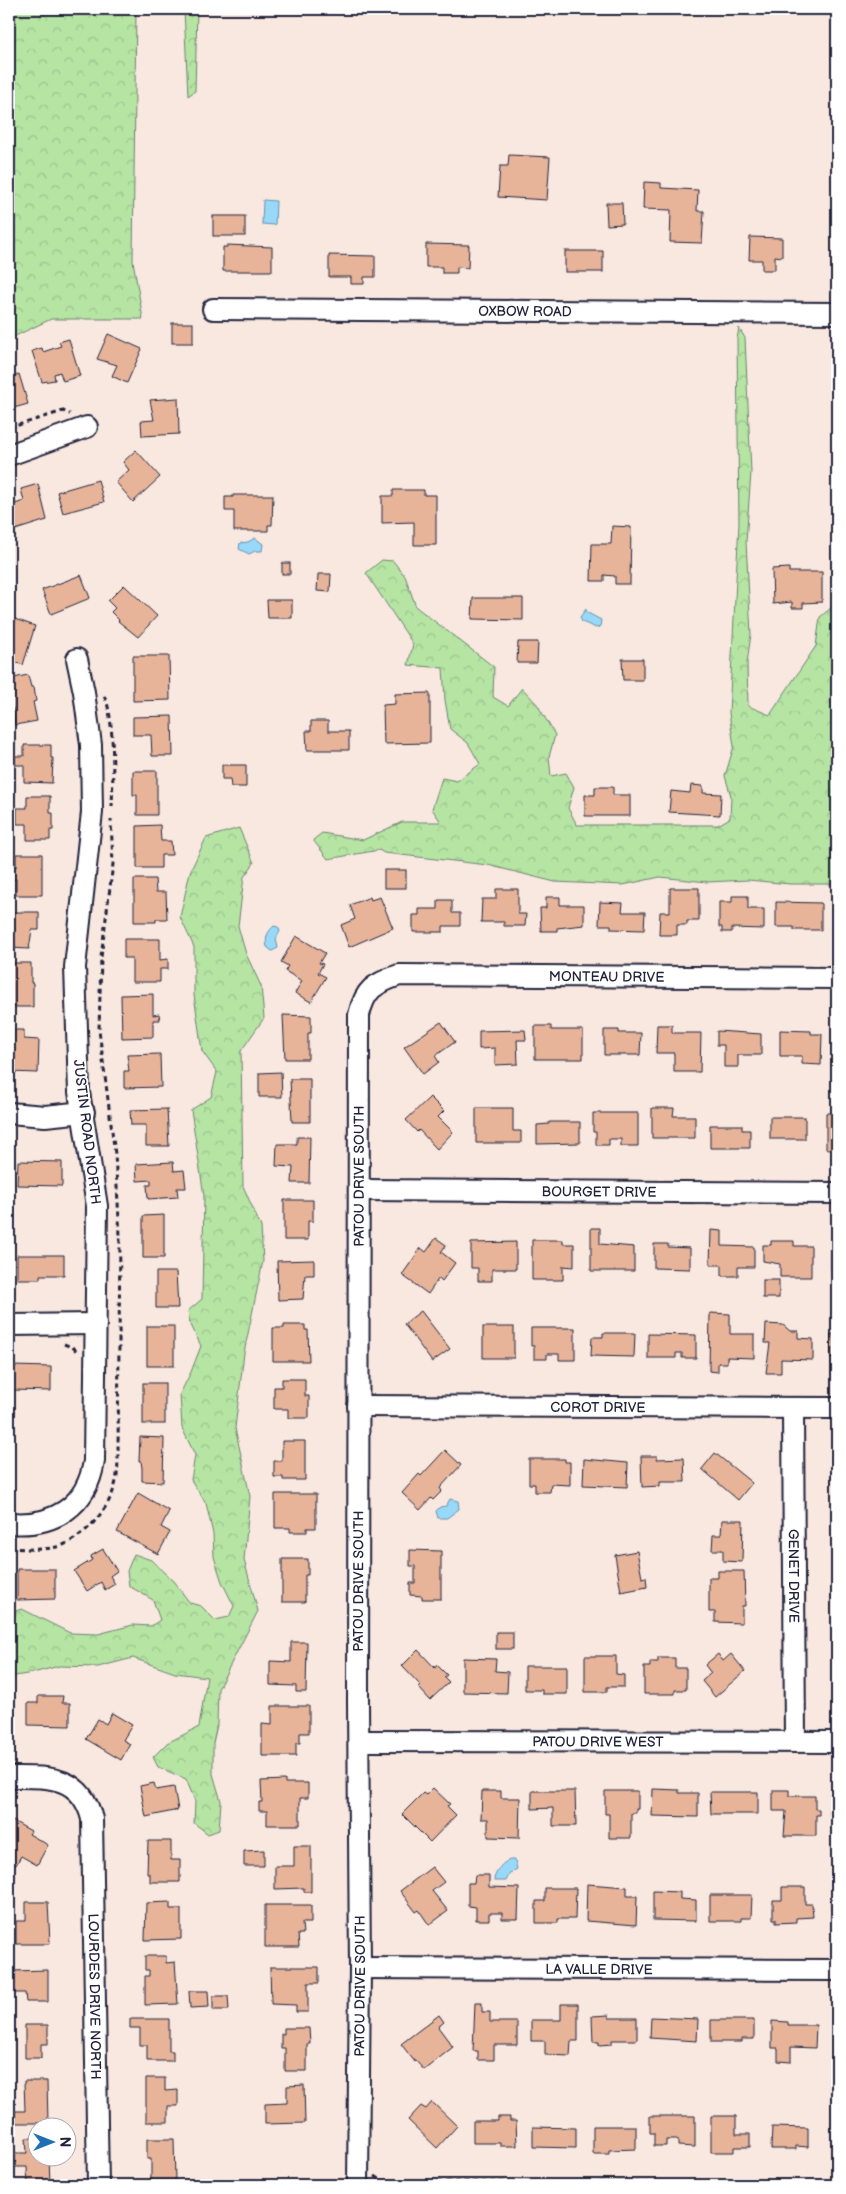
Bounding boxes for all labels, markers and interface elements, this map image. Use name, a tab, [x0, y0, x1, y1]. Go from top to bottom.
street label: OXBOW ROAD	[478, 302, 572, 320]
street label: MONTEAU DRIVE	[549, 968, 665, 985]
street label: JUSTIN ROAD NORTH	[70, 1059, 104, 1205]
street label: PATOU DRIVE SOUTH	[350, 1105, 367, 1247]
street label: BOURGET DRIVE	[542, 1183, 656, 1200]
street label: COROT DRIVE	[550, 1398, 646, 1416]
street label: PATOU DRIVE SOUTH	[350, 1510, 367, 1652]
street label: GENET DRIVE	[785, 1529, 803, 1623]
street label: PATOU DRIVE WEST	[532, 1733, 664, 1750]
street label: LOURDES DRIVE NORTH	[85, 1913, 105, 2080]
street label: PATOU DRIVE SOUTH	[351, 1915, 369, 2057]
street label: LA VALLE DRIVE	[545, 1960, 653, 1978]
north arrow	[28, 2116, 78, 2166]
text: N	[56, 2137, 73, 2147]

